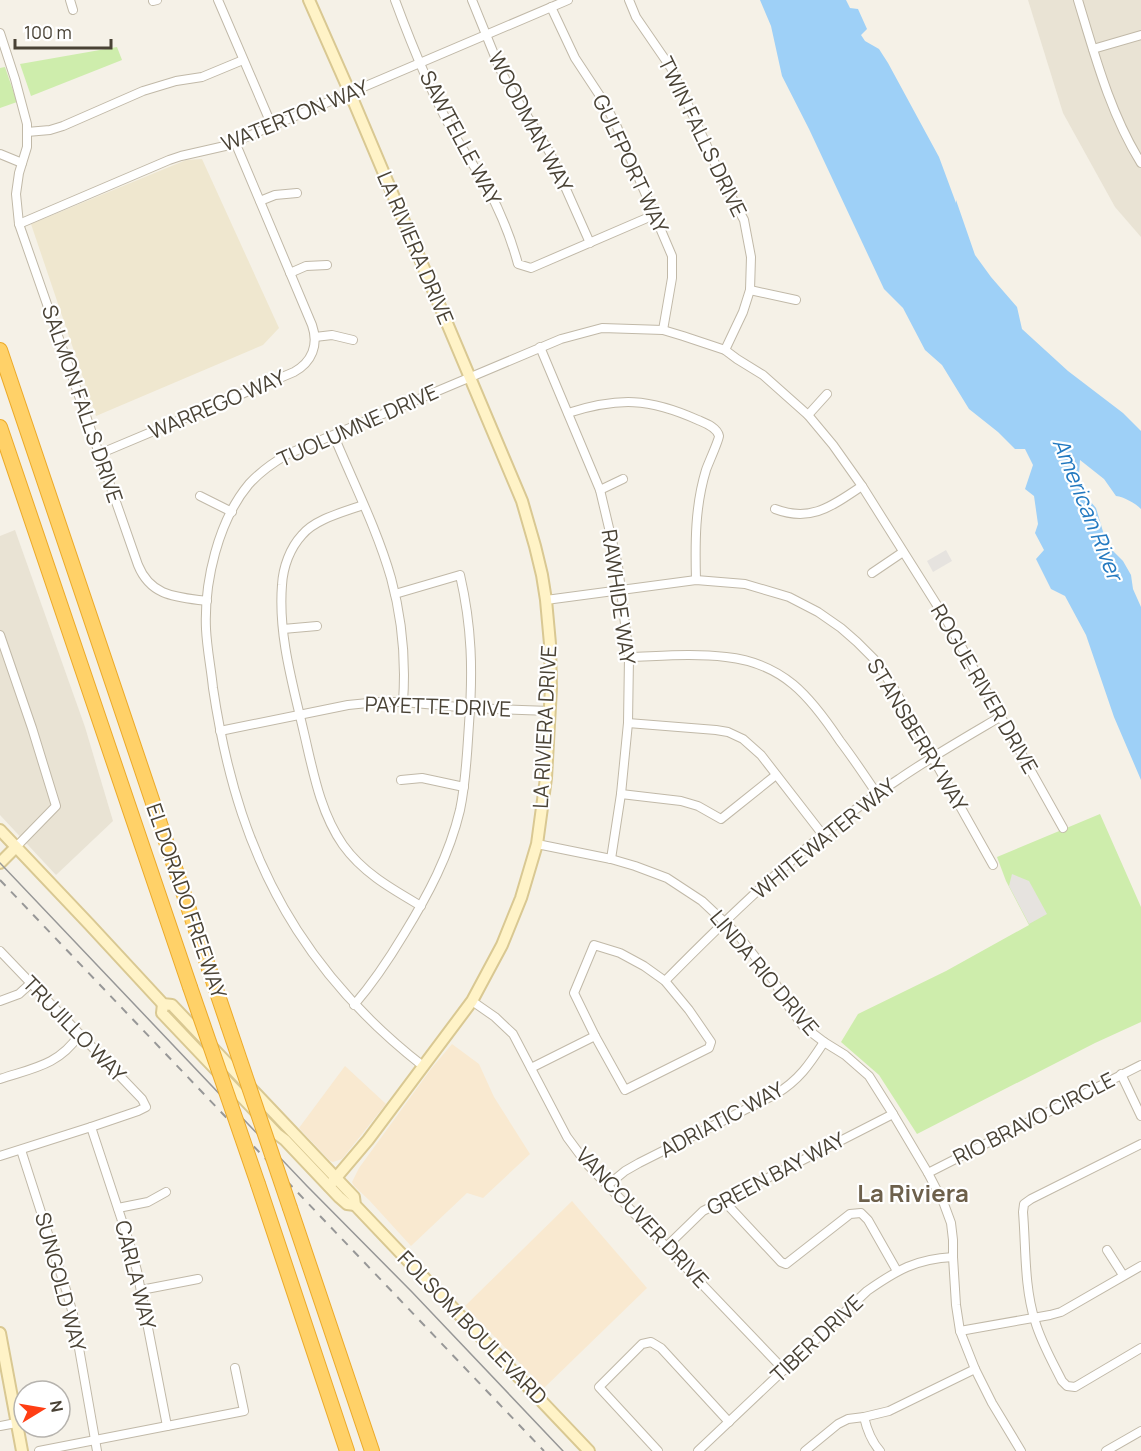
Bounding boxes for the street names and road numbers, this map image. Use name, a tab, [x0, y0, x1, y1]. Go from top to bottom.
street label: WOODMAN WAY	[482, 46, 580, 197]
street label: TWIN FALLS DRIVE	[652, 52, 754, 221]
street label: SAWTELLE WAY	[414, 65, 508, 210]
street label: WATERTON WAY	[217, 73, 373, 157]
street label: GULFPORT WAY	[587, 90, 675, 238]
street label: LA RIVIERA DRIVE	[371, 167, 461, 328]
street label: SALMON FALLS DRIVE	[36, 301, 130, 506]
street label: WARREGO WAY	[144, 363, 289, 445]
street label: TUOLUMNE DRIVE	[273, 377, 442, 473]
street label: RAWHIDE WAY	[596, 527, 642, 667]
street label: ROGUE RIVER DRIVE	[925, 599, 1045, 778]
street label: LA RIVIERA DRIVE	[526, 645, 562, 809]
street label: STANSBERRY WAY	[861, 653, 975, 816]
street label: PAYETTE DRIVE	[364, 689, 512, 723]
street label: WHITEWATER WAY	[746, 771, 901, 905]
street label: EL DORADO FREEWAY	[140, 799, 234, 1002]
street label: LINDA RIO DRIVE	[704, 904, 826, 1041]
street label: TRUJILLO WAY	[17, 969, 133, 1088]
street label: RIO BRAVO CIRCLE	[948, 1065, 1119, 1171]
street label: ADRIATIC WAY	[655, 1075, 788, 1163]
street label: GREEN BAY WAY	[702, 1125, 850, 1221]
street label: VANCOUVER DRIVE	[570, 1141, 715, 1294]
street label: SUNGOLD WAY	[29, 1209, 93, 1355]
street label: CARLA WAY	[109, 1217, 163, 1332]
street label: FOLSOM BOULEVARD	[392, 1244, 554, 1410]
street label: TIBER DRIVE	[764, 1288, 869, 1388]

